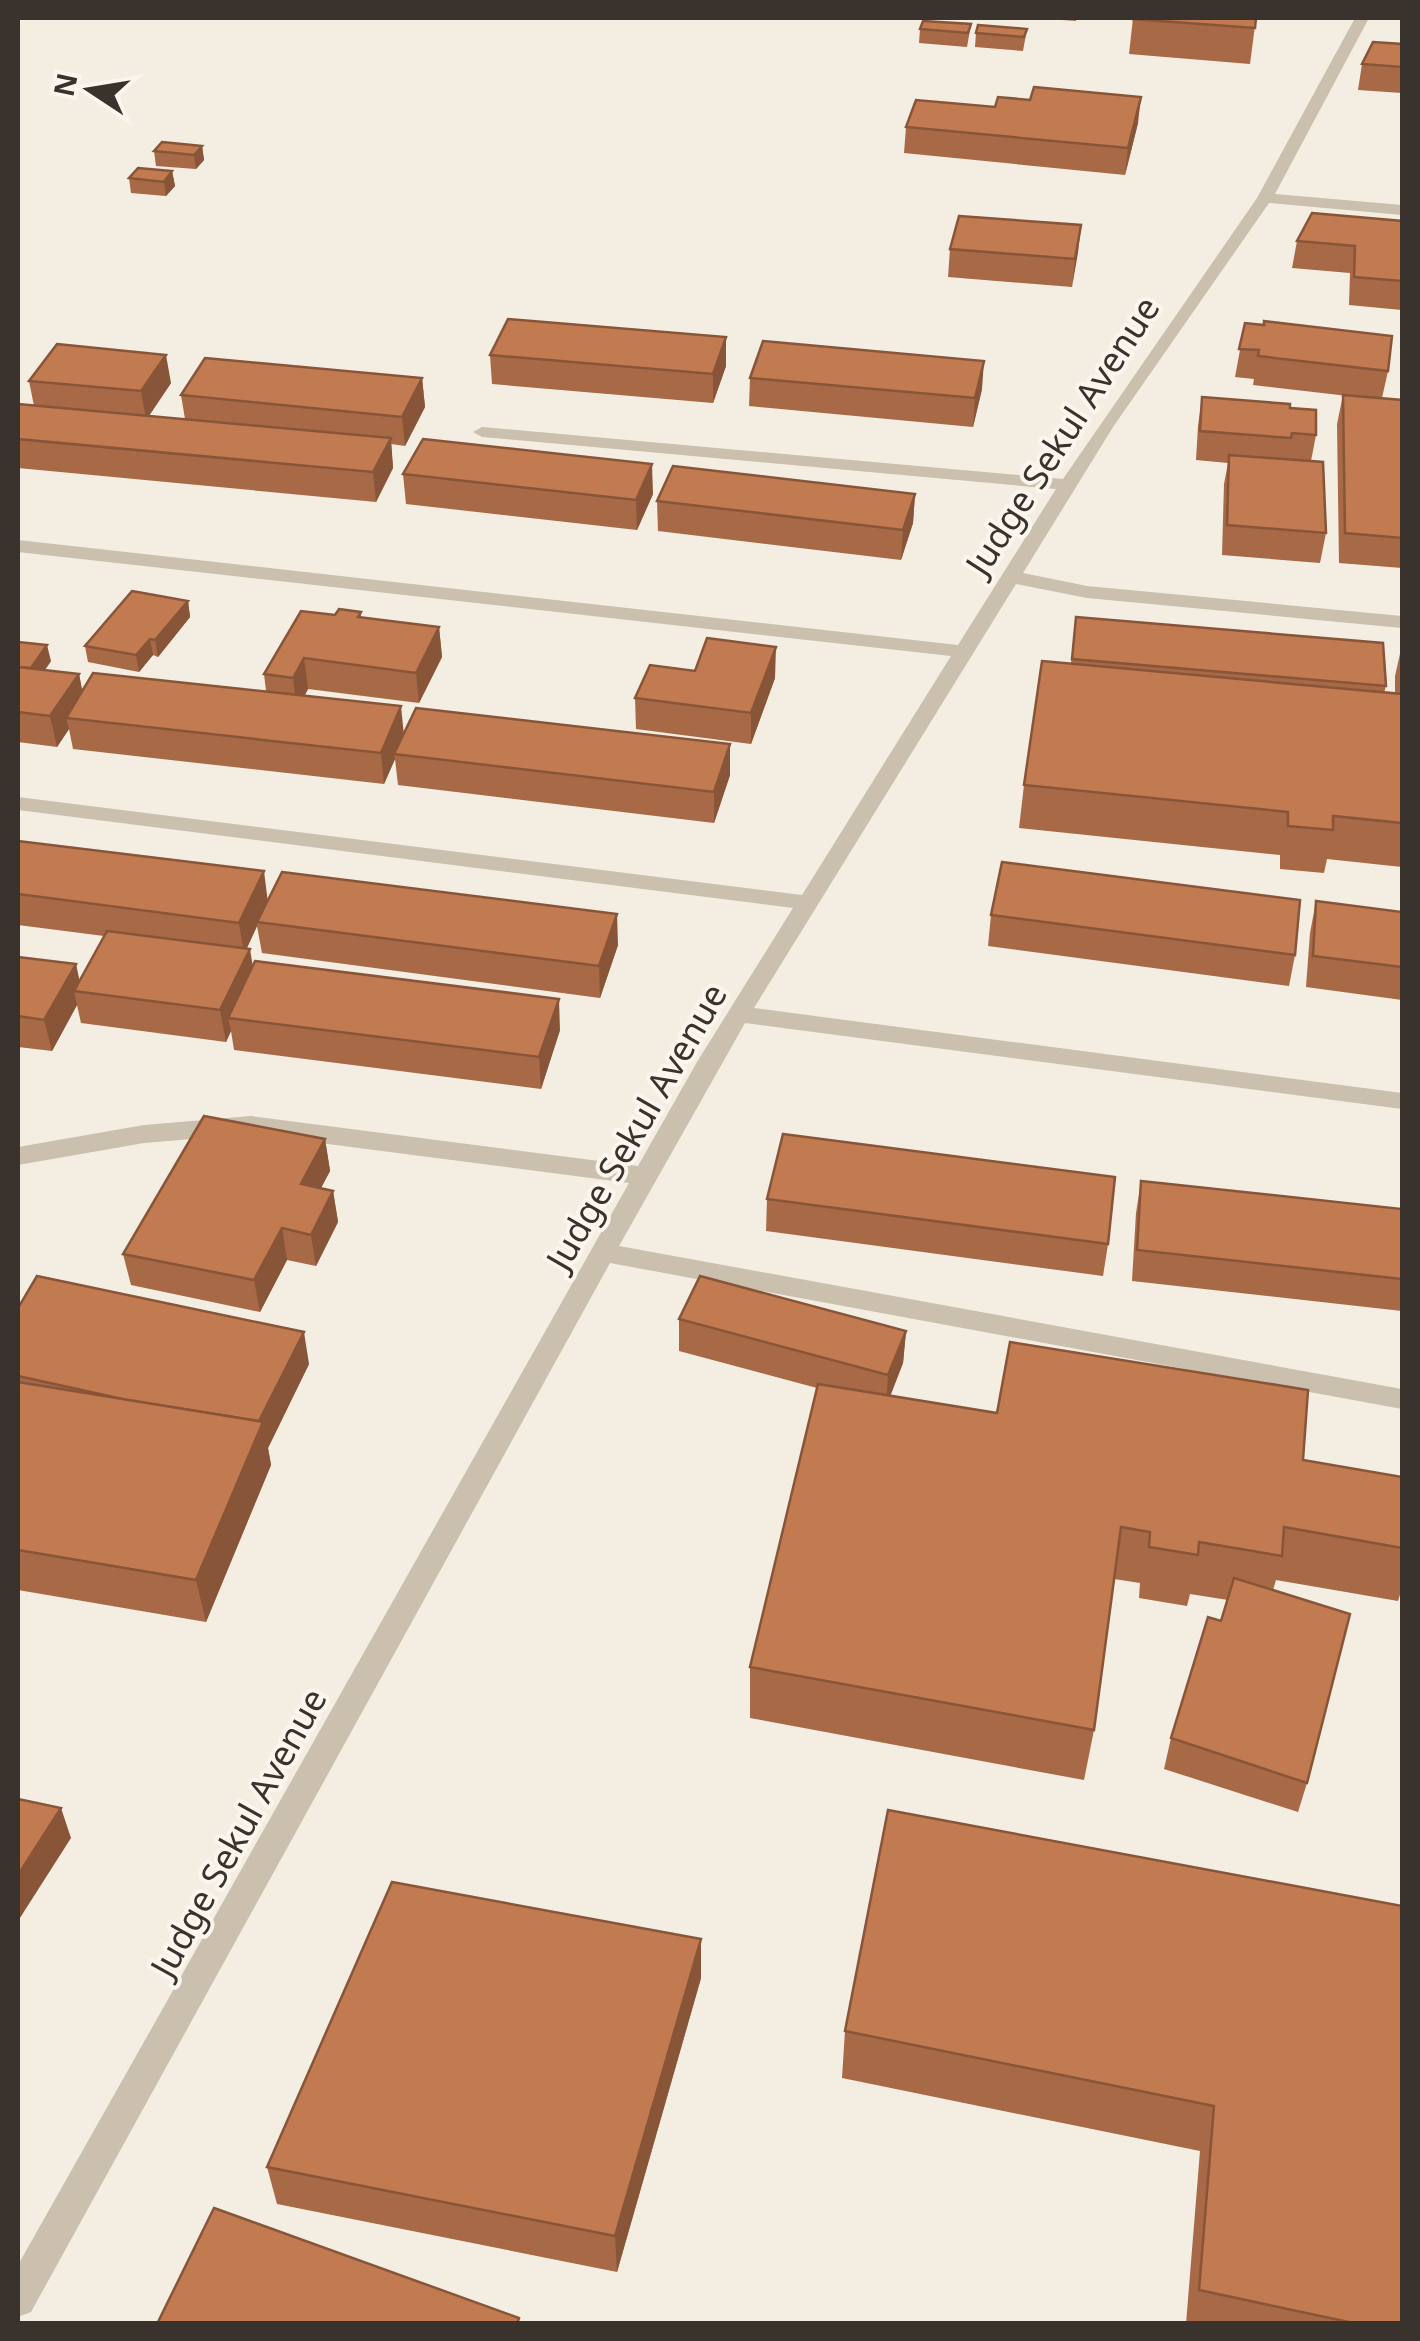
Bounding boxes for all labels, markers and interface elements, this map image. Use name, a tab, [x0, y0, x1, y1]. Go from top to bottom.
north arrow	[40, 40, 140, 140]
text: N	[44, 70, 86, 100]
street label: Judge Sekul Avenue	[952, 287, 1170, 586]
street label: Judge Sekul Avenue	[533, 974, 737, 1281]
street label: Judge Sekul Avenue	[137, 1679, 337, 1988]

